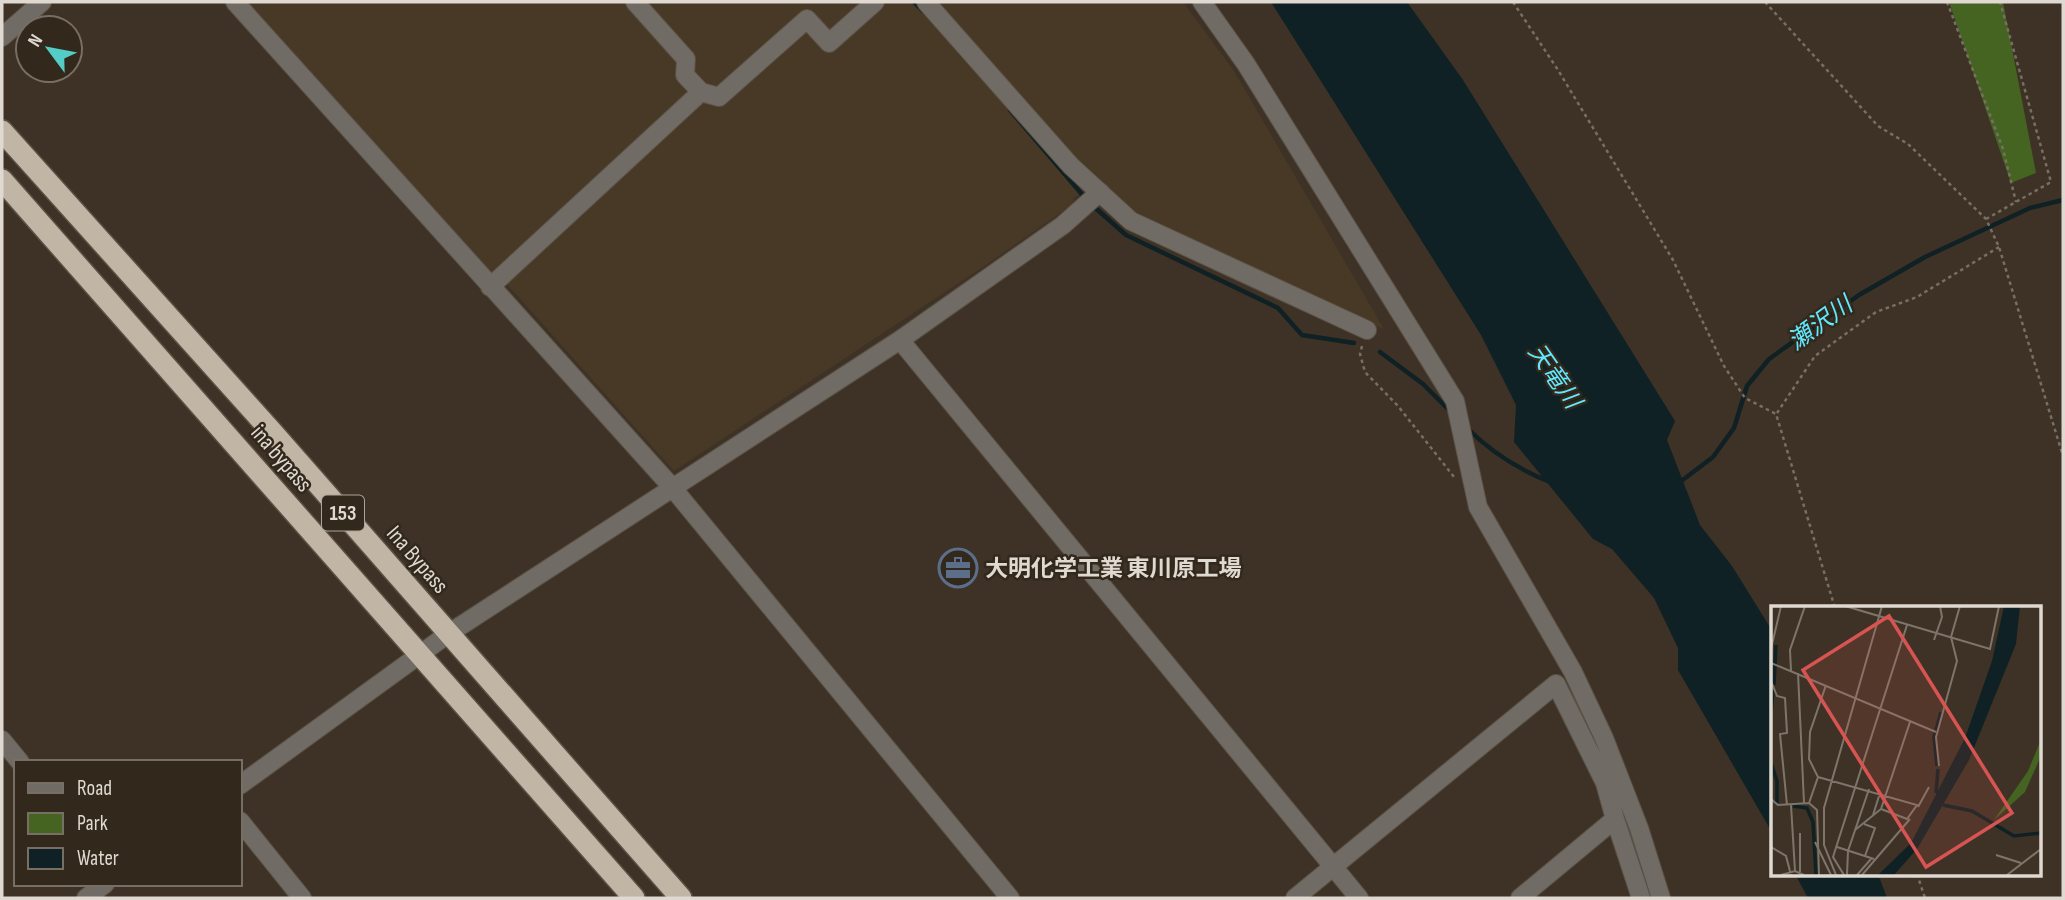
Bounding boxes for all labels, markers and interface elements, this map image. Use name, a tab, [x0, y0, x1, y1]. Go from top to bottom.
north arrow	[14, 14, 84, 84]
text: N	[23, 30, 48, 51]
water label: 瀬沢川	[1783, 289, 1860, 356]
water label: 天竜川	[1522, 338, 1589, 417]
street label: ina bypass	[245, 419, 318, 498]
road number: 153	[322, 496, 364, 530]
street label: Ina Bypass	[380, 520, 454, 599]
office icon: 大明化学工業 東川原工場	[937, 547, 979, 589]
place label: 大明化学工業 東川原工場	[985, 555, 1242, 583]
inset map	[1771, 606, 2040, 876]
legend	[14, 760, 242, 886]
text: Road	[77, 776, 112, 801]
text: Park	[77, 811, 108, 836]
text: Water	[77, 846, 119, 871]

